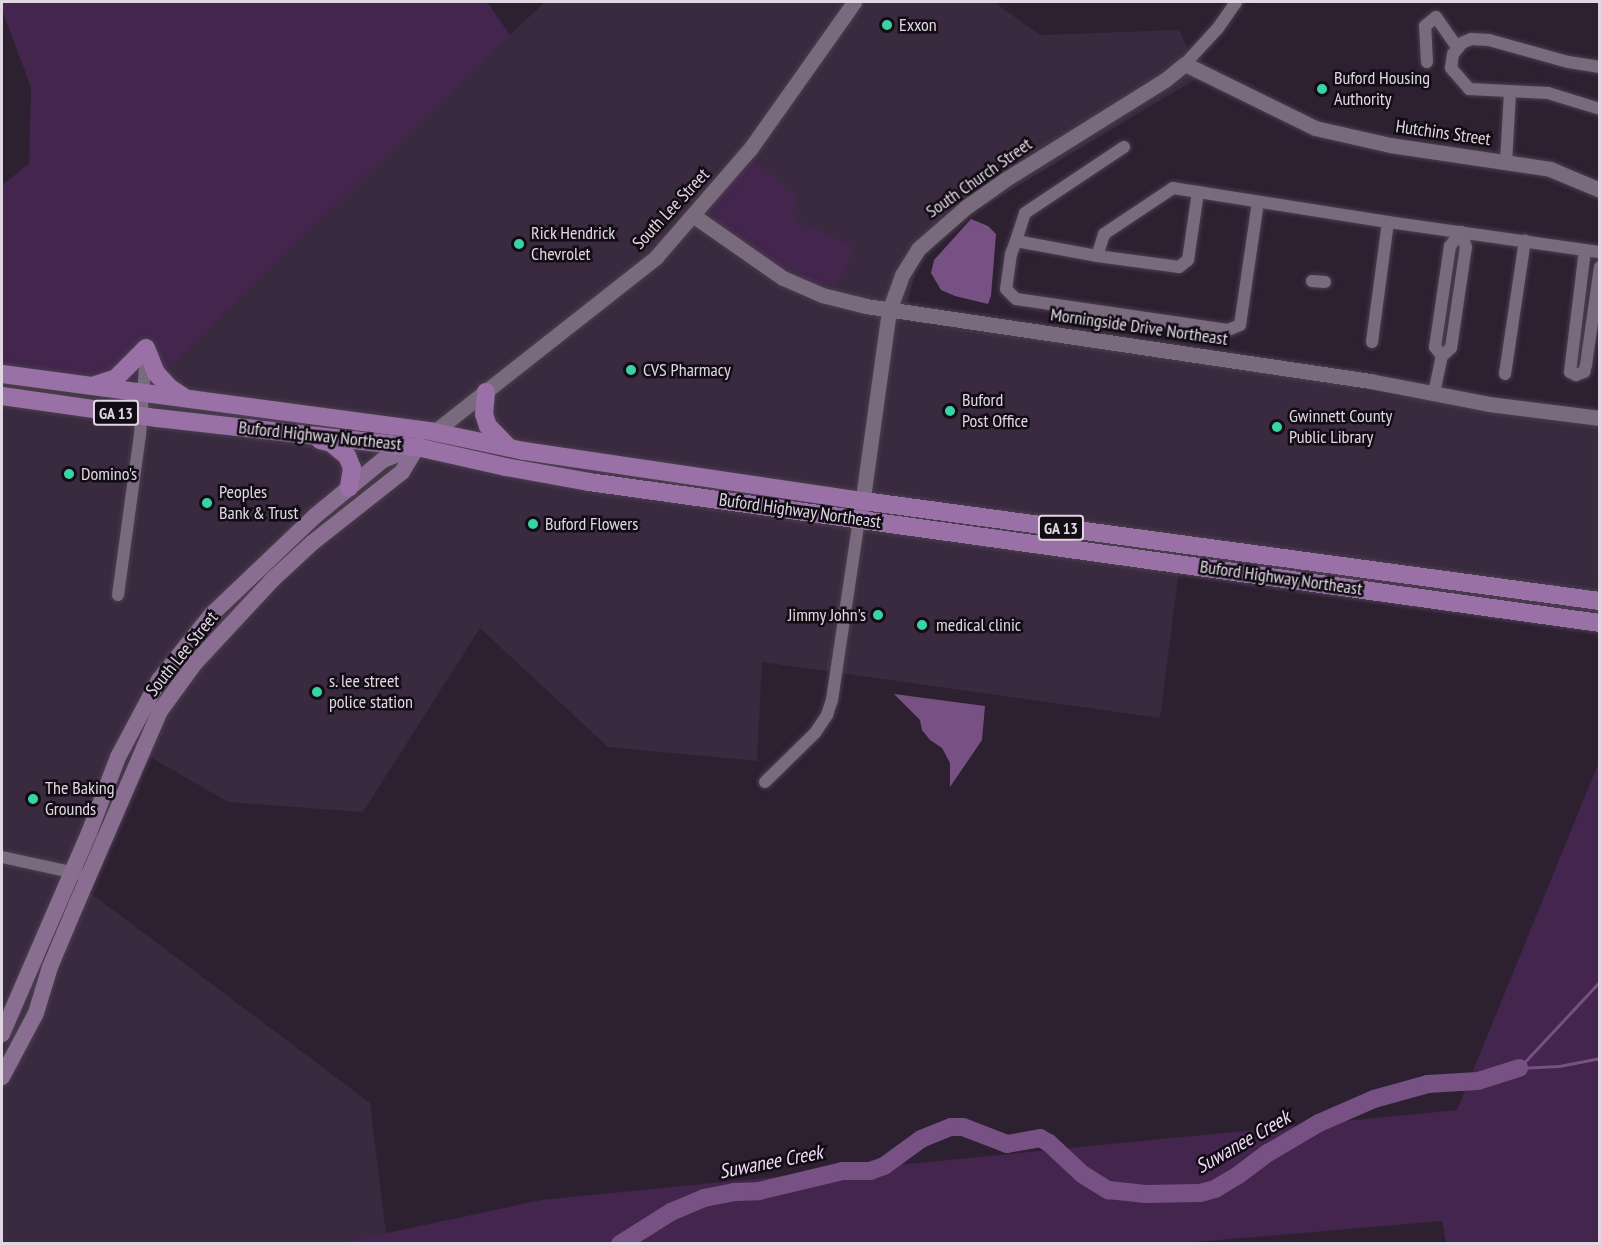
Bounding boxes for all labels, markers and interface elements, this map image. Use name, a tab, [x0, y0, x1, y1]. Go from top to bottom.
place label: Exxon	[899, 14, 937, 36]
marker: Exxon	[880, 18, 894, 32]
place label: Buford Housing Authority	[1334, 68, 1430, 110]
marker: Buford Housing Authority	[1315, 82, 1329, 96]
street label: Hutchins Street	[1394, 116, 1492, 150]
street label: South Church Street	[922, 134, 1036, 222]
street label: South Lee Street	[628, 164, 714, 254]
place label: Rick Hendrick Chevrolet	[531, 223, 616, 266]
marker: Rick Hendrick Chevrolet	[512, 237, 526, 251]
street label: Morningside Drive Northeast	[1049, 304, 1229, 350]
place label: CVS Pharmacy	[643, 359, 731, 381]
marker: CVS Pharmacy	[624, 363, 638, 377]
place label: Buford Post Office	[962, 390, 1028, 432]
road number: GA 13	[92, 400, 140, 426]
marker: Buford Post Office	[943, 404, 957, 418]
place label: Gwinnett County Public Library	[1289, 406, 1392, 448]
street label: Buford Highway Northeast	[237, 417, 403, 455]
marker: Gwinnett County Public Library	[1270, 420, 1284, 434]
place label: Domino's	[81, 463, 137, 485]
marker: Domino's	[62, 467, 76, 481]
place label: Peoples Bank & Trust	[219, 482, 299, 524]
street label: Buford Highway Northeast	[717, 489, 883, 533]
marker: Peoples Bank & Trust	[200, 496, 214, 510]
place label: Buford Flowers	[545, 513, 638, 535]
road number: GA 13	[1037, 515, 1085, 541]
marker: Buford Flowers	[526, 517, 540, 531]
street label: Buford Highway Northeast	[1198, 556, 1364, 600]
place label: Jimmy John's	[787, 604, 866, 626]
street label: South Lee Street	[141, 607, 223, 701]
marker: Jimmy John's	[871, 608, 885, 622]
place label: medical clinic	[936, 614, 1021, 636]
marker: medical clinic	[913, 616, 931, 634]
place label: s. lee street police station	[329, 671, 413, 714]
marker: s. lee street police station	[310, 685, 324, 699]
place label: The Baking Grounds	[45, 778, 114, 820]
marker: The Baking Grounds	[26, 792, 40, 806]
water label: Suwanee Creek	[1192, 1105, 1294, 1179]
water label: Suwanee Creek	[717, 1140, 825, 1184]

